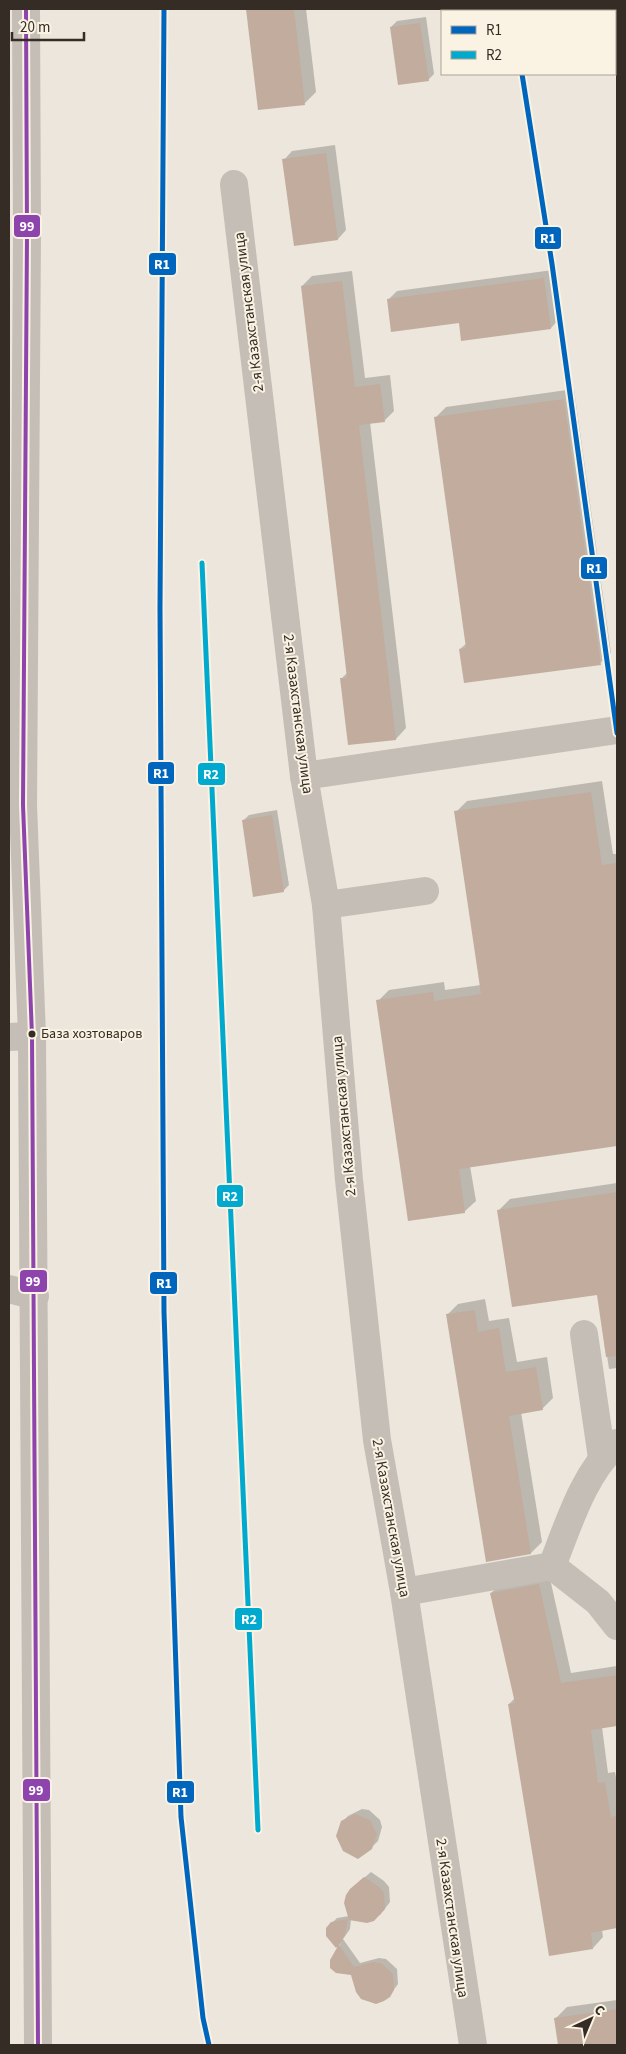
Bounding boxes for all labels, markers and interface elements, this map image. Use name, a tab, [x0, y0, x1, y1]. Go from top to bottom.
scale bar	[12, 10, 85, 42]
legend	[441, 10, 616, 75]
text: 20 m	[20, 17, 50, 38]
text: R1	[486, 20, 502, 41]
text: R2	[486, 45, 502, 66]
line badge: 99	[13, 214, 41, 238]
text: 99	[20, 217, 34, 237]
line badge: R1	[534, 226, 562, 250]
text: R1	[540, 229, 556, 249]
street label: 2-я Казахстанская улица	[229, 231, 269, 393]
line badge: R1	[148, 252, 177, 276]
text: R1	[154, 255, 170, 275]
line badge: R1	[580, 556, 608, 580]
text: R1	[586, 559, 602, 579]
street label: 2-я Казахстанская улица	[278, 633, 318, 795]
line badge: R1	[147, 761, 175, 785]
line badge: R2	[197, 762, 226, 786]
text: R1	[153, 764, 169, 784]
text: R2	[203, 765, 219, 785]
place label: База хозтоваров	[41, 1024, 142, 1044]
marker: База хозтоваров	[27, 1029, 37, 1039]
street label: 2-я Казахстанская улица	[327, 1035, 361, 1197]
line badge: R2	[216, 1184, 244, 1208]
text: R2	[222, 1187, 238, 1207]
line badge: 99	[19, 1269, 48, 1293]
line badge: R1	[149, 1271, 178, 1295]
text: 99	[26, 1272, 40, 1292]
text: R1	[156, 1274, 172, 1294]
street label: 2-я Казахстанская улица	[367, 1437, 415, 1599]
line badge: R2	[234, 1607, 263, 1631]
text: R2	[241, 1610, 257, 1630]
line badge: 99	[22, 1778, 51, 1802]
line badge: R1	[166, 1780, 195, 1804]
text: 99	[29, 1781, 43, 1801]
text: R1	[172, 1783, 188, 1803]
street label: 2-я Казахстанская улица	[430, 1837, 474, 1999]
north arrow	[566, 1994, 616, 2044]
text: С	[589, 2000, 609, 2020]

